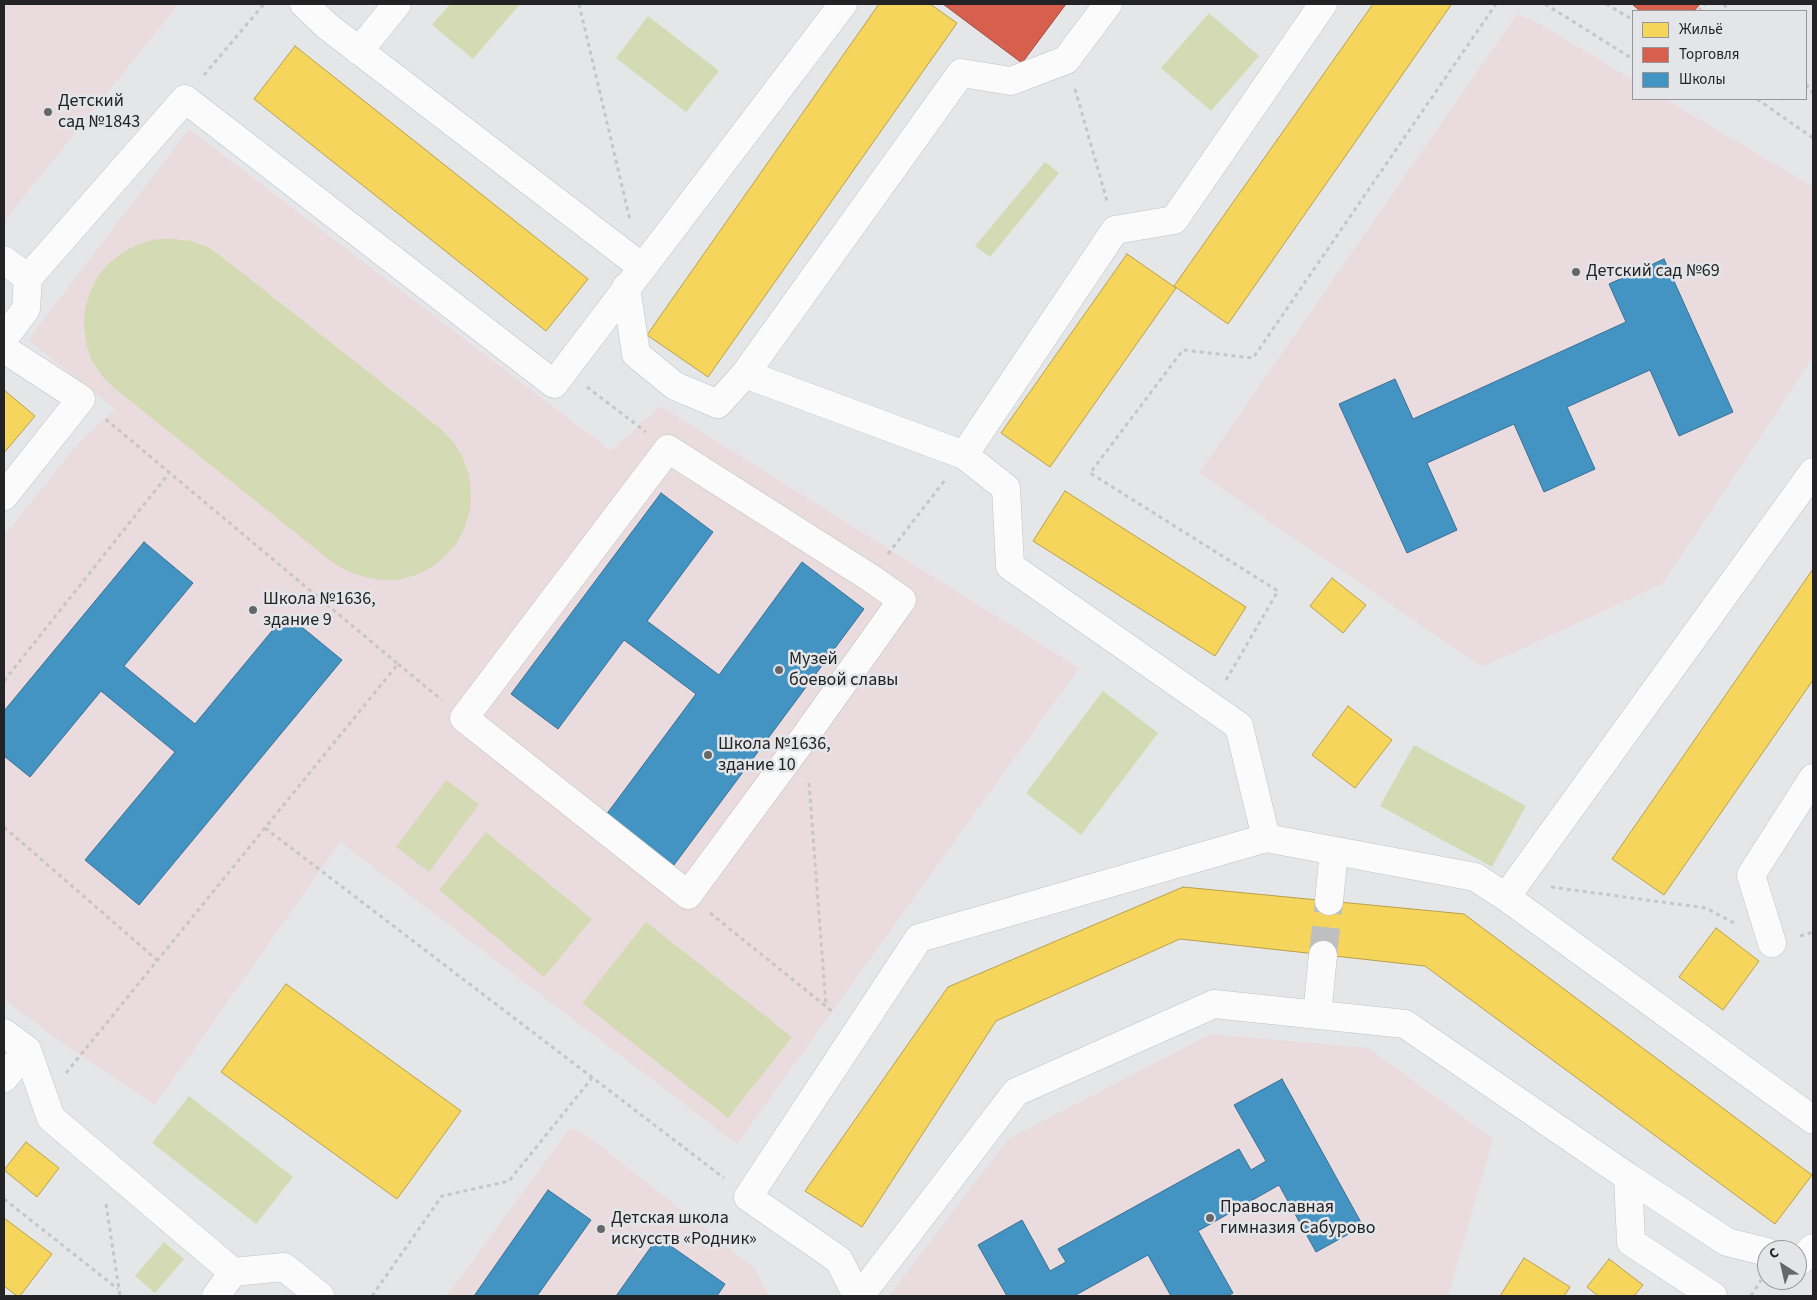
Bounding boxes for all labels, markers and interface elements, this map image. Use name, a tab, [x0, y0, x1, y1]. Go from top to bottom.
legend	[1632, 10, 1807, 100]
text: Жильё	[1679, 19, 1723, 40]
text: Торговля	[1679, 44, 1739, 65]
text: Школы	[1679, 69, 1726, 90]
place label: Детский сад №1843	[58, 91, 140, 134]
marker: Детский сад №1843	[42, 106, 54, 118]
place label: Детский сад №69	[1586, 261, 1720, 283]
marker: Детский сад №69	[1570, 266, 1582, 278]
place label: Школа №1636, здание 9	[263, 589, 376, 632]
marker: Школа №1636, здание 9	[247, 604, 259, 616]
place label: Музей боевой славы	[789, 649, 898, 692]
marker: Музей боевой славы	[773, 664, 785, 676]
place label: Школа №1636, здание 10	[718, 734, 831, 776]
marker: Школа №1636, здание 10	[702, 749, 714, 761]
place label: Православная гимназия Сабурово	[1220, 1197, 1375, 1240]
place label: Детская школа искусств «Родник»	[611, 1208, 757, 1250]
marker: Православная гимназия Сабурово	[1204, 1212, 1216, 1224]
marker: Детская школа искусств «Родник»	[595, 1223, 607, 1235]
north arrow	[1757, 1240, 1807, 1290]
text: С	[1765, 1243, 1783, 1264]

